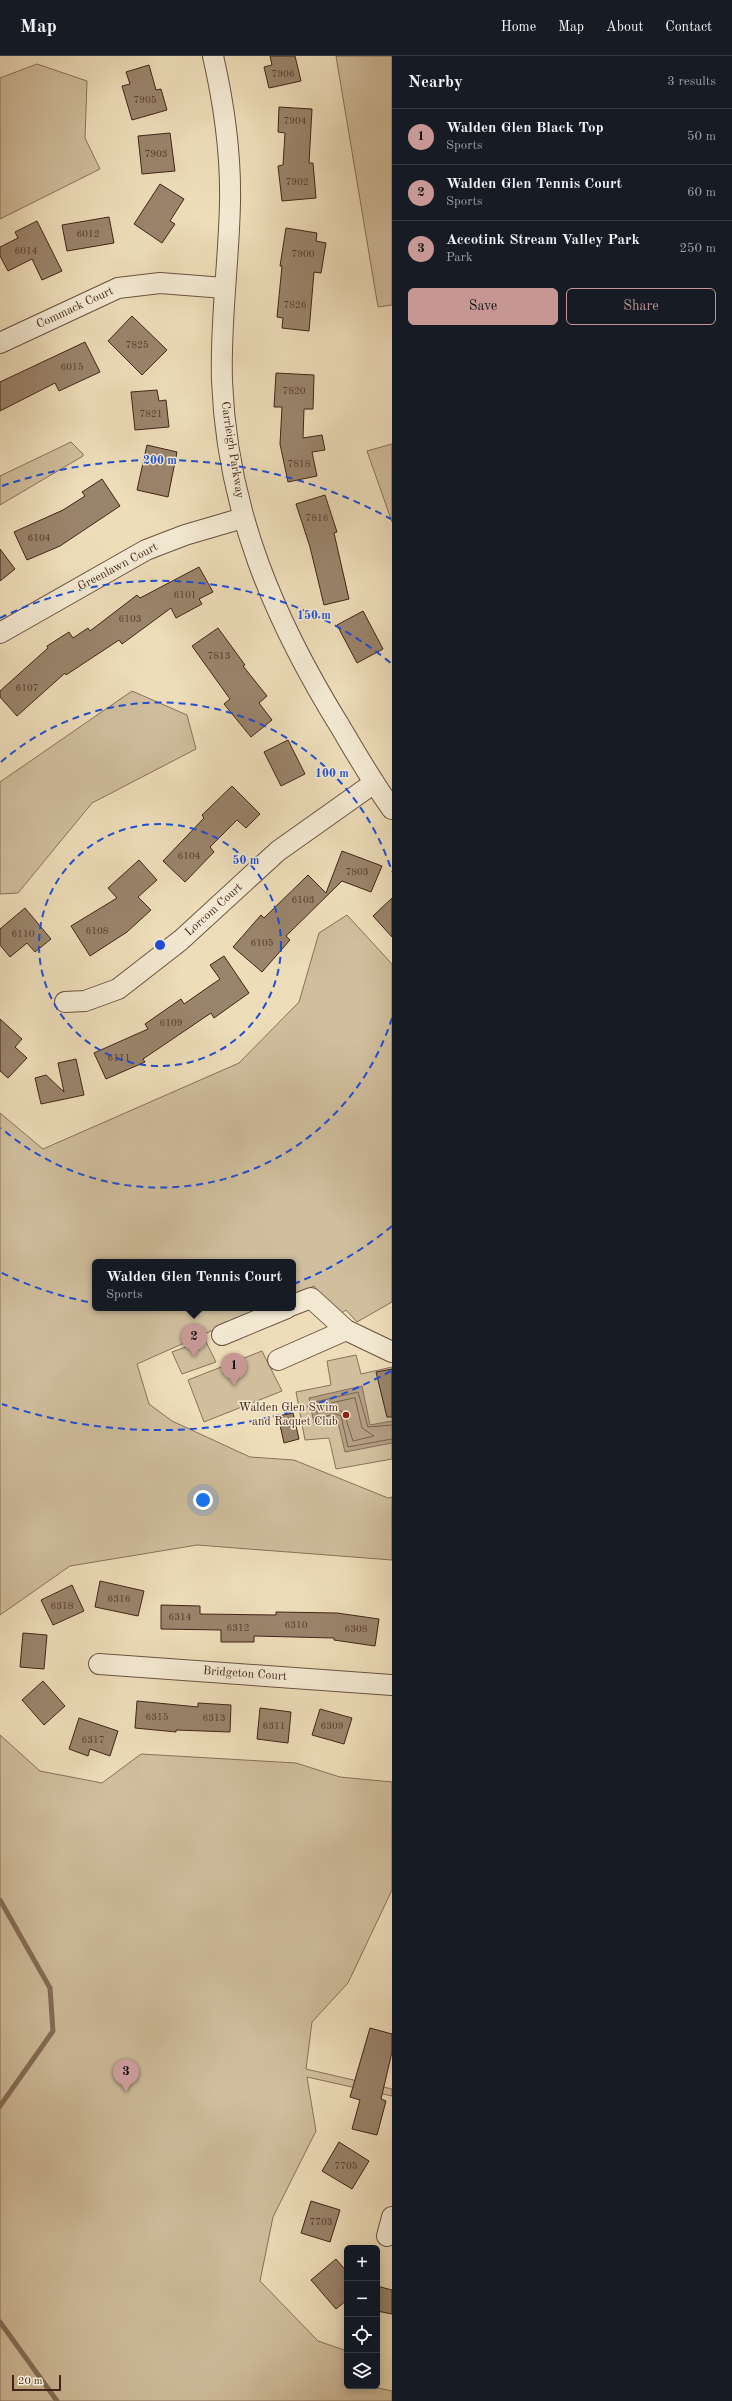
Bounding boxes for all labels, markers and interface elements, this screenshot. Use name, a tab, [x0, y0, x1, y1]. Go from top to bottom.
text: Map	[20, 18, 57, 37]
text: Home	[501, 20, 536, 34]
text: Map	[558, 20, 584, 34]
text: About	[606, 20, 643, 34]
text: Contact	[665, 20, 712, 34]
house number: 7906	[271, 69, 295, 79]
text: Nearby	[408, 74, 463, 91]
text: 3 results	[667, 75, 716, 88]
house number: 7905	[133, 95, 157, 105]
house number: 7904	[283, 116, 307, 126]
text: Walden Glen Black Top	[446, 121, 604, 136]
text: 1	[417, 130, 425, 143]
text: 50 m	[687, 130, 716, 143]
text: Sports	[446, 139, 483, 152]
house number: 7903	[144, 149, 168, 159]
house number: 7902	[285, 177, 309, 187]
text: Walden Glen Tennis Court	[446, 177, 622, 192]
text: 2	[417, 186, 425, 199]
text: 60 m	[687, 186, 716, 199]
text: Sports	[446, 195, 483, 208]
house number: 6012	[76, 229, 100, 239]
text: Accotink Stream Valley Park	[446, 233, 640, 248]
text: 3	[417, 242, 425, 255]
text: 250 m	[679, 242, 716, 255]
house number: 6014	[14, 246, 38, 256]
house number: 7900	[291, 249, 315, 259]
text: Park	[446, 251, 473, 264]
street label: Commack Court	[35, 285, 115, 331]
button: Save	[408, 288, 558, 325]
button: Share	[566, 288, 716, 325]
house number: 7826	[283, 300, 307, 310]
house number: 7825	[125, 340, 149, 350]
house number: 6015	[60, 362, 84, 372]
house number: 7820	[282, 386, 306, 396]
street label: Carrleigh Parkway	[218, 401, 246, 500]
house number: 7821	[139, 409, 163, 419]
text: 200 m	[143, 455, 177, 467]
house number: 7818	[287, 459, 311, 469]
house number: 7816	[305, 513, 329, 523]
house number: 6104	[27, 533, 51, 543]
street label: Greenlawn Court	[76, 541, 160, 593]
house number: 6101	[173, 590, 197, 600]
text: 150 m	[297, 609, 331, 622]
house number: 6103	[118, 614, 142, 624]
house number: 7813	[207, 651, 231, 661]
house number: 6107	[15, 683, 39, 693]
text: 100 m	[315, 768, 349, 780]
house number: 6104	[177, 851, 201, 861]
text: 50 m	[233, 854, 260, 867]
house number: 7803	[345, 867, 369, 877]
street label: Lorcom Court	[183, 881, 245, 939]
house number: 6103	[291, 895, 315, 905]
house number: 6108	[85, 926, 109, 936]
house number: 6110	[11, 929, 35, 939]
centre of rings	[153, 938, 167, 952]
house number: 6105	[250, 938, 274, 948]
house number: 6109	[159, 1018, 183, 1028]
house number: 6111	[107, 1053, 131, 1063]
popup	[92, 1259, 296, 1311]
text: Walden Glen Tennis Court	[106, 1270, 282, 1285]
text: Sports	[106, 1288, 143, 1301]
pin: 2	[181, 1324, 207, 1357]
pin: 1	[221, 1353, 247, 1386]
place label: Walden Glen Swim and Raquet Club	[239, 1402, 338, 1428]
marker: Walden Glen Swim and Raquet Club	[341, 1410, 351, 1420]
your location	[193, 1490, 213, 1510]
house number: 6316	[107, 1594, 131, 1604]
house number: 6318	[50, 1601, 74, 1611]
house number: 6314	[168, 1612, 192, 1622]
house number: 6310	[284, 1620, 308, 1630]
house number: 6312	[226, 1623, 250, 1633]
house number: 6308	[344, 1624, 368, 1634]
street label: Bridgeton Court	[203, 1665, 287, 1683]
house number: 6315	[145, 1712, 169, 1722]
house number: 6313	[202, 1713, 226, 1723]
house number: 6311	[262, 1721, 286, 1731]
house number: 6309	[320, 1721, 344, 1731]
house number: 6317	[81, 1735, 105, 1745]
pin: 3	[113, 2059, 139, 2092]
house number: 7705	[334, 2161, 358, 2171]
house number: 7703	[309, 2217, 333, 2227]
map controls	[344, 2245, 380, 2389]
button: +	[344, 2245, 380, 2281]
button: −	[344, 2281, 380, 2317]
button: locate	[344, 2317, 380, 2353]
button: layers	[344, 2353, 380, 2389]
scale bar	[12, 2373, 61, 2392]
text: 20 m	[18, 2376, 43, 2387]

